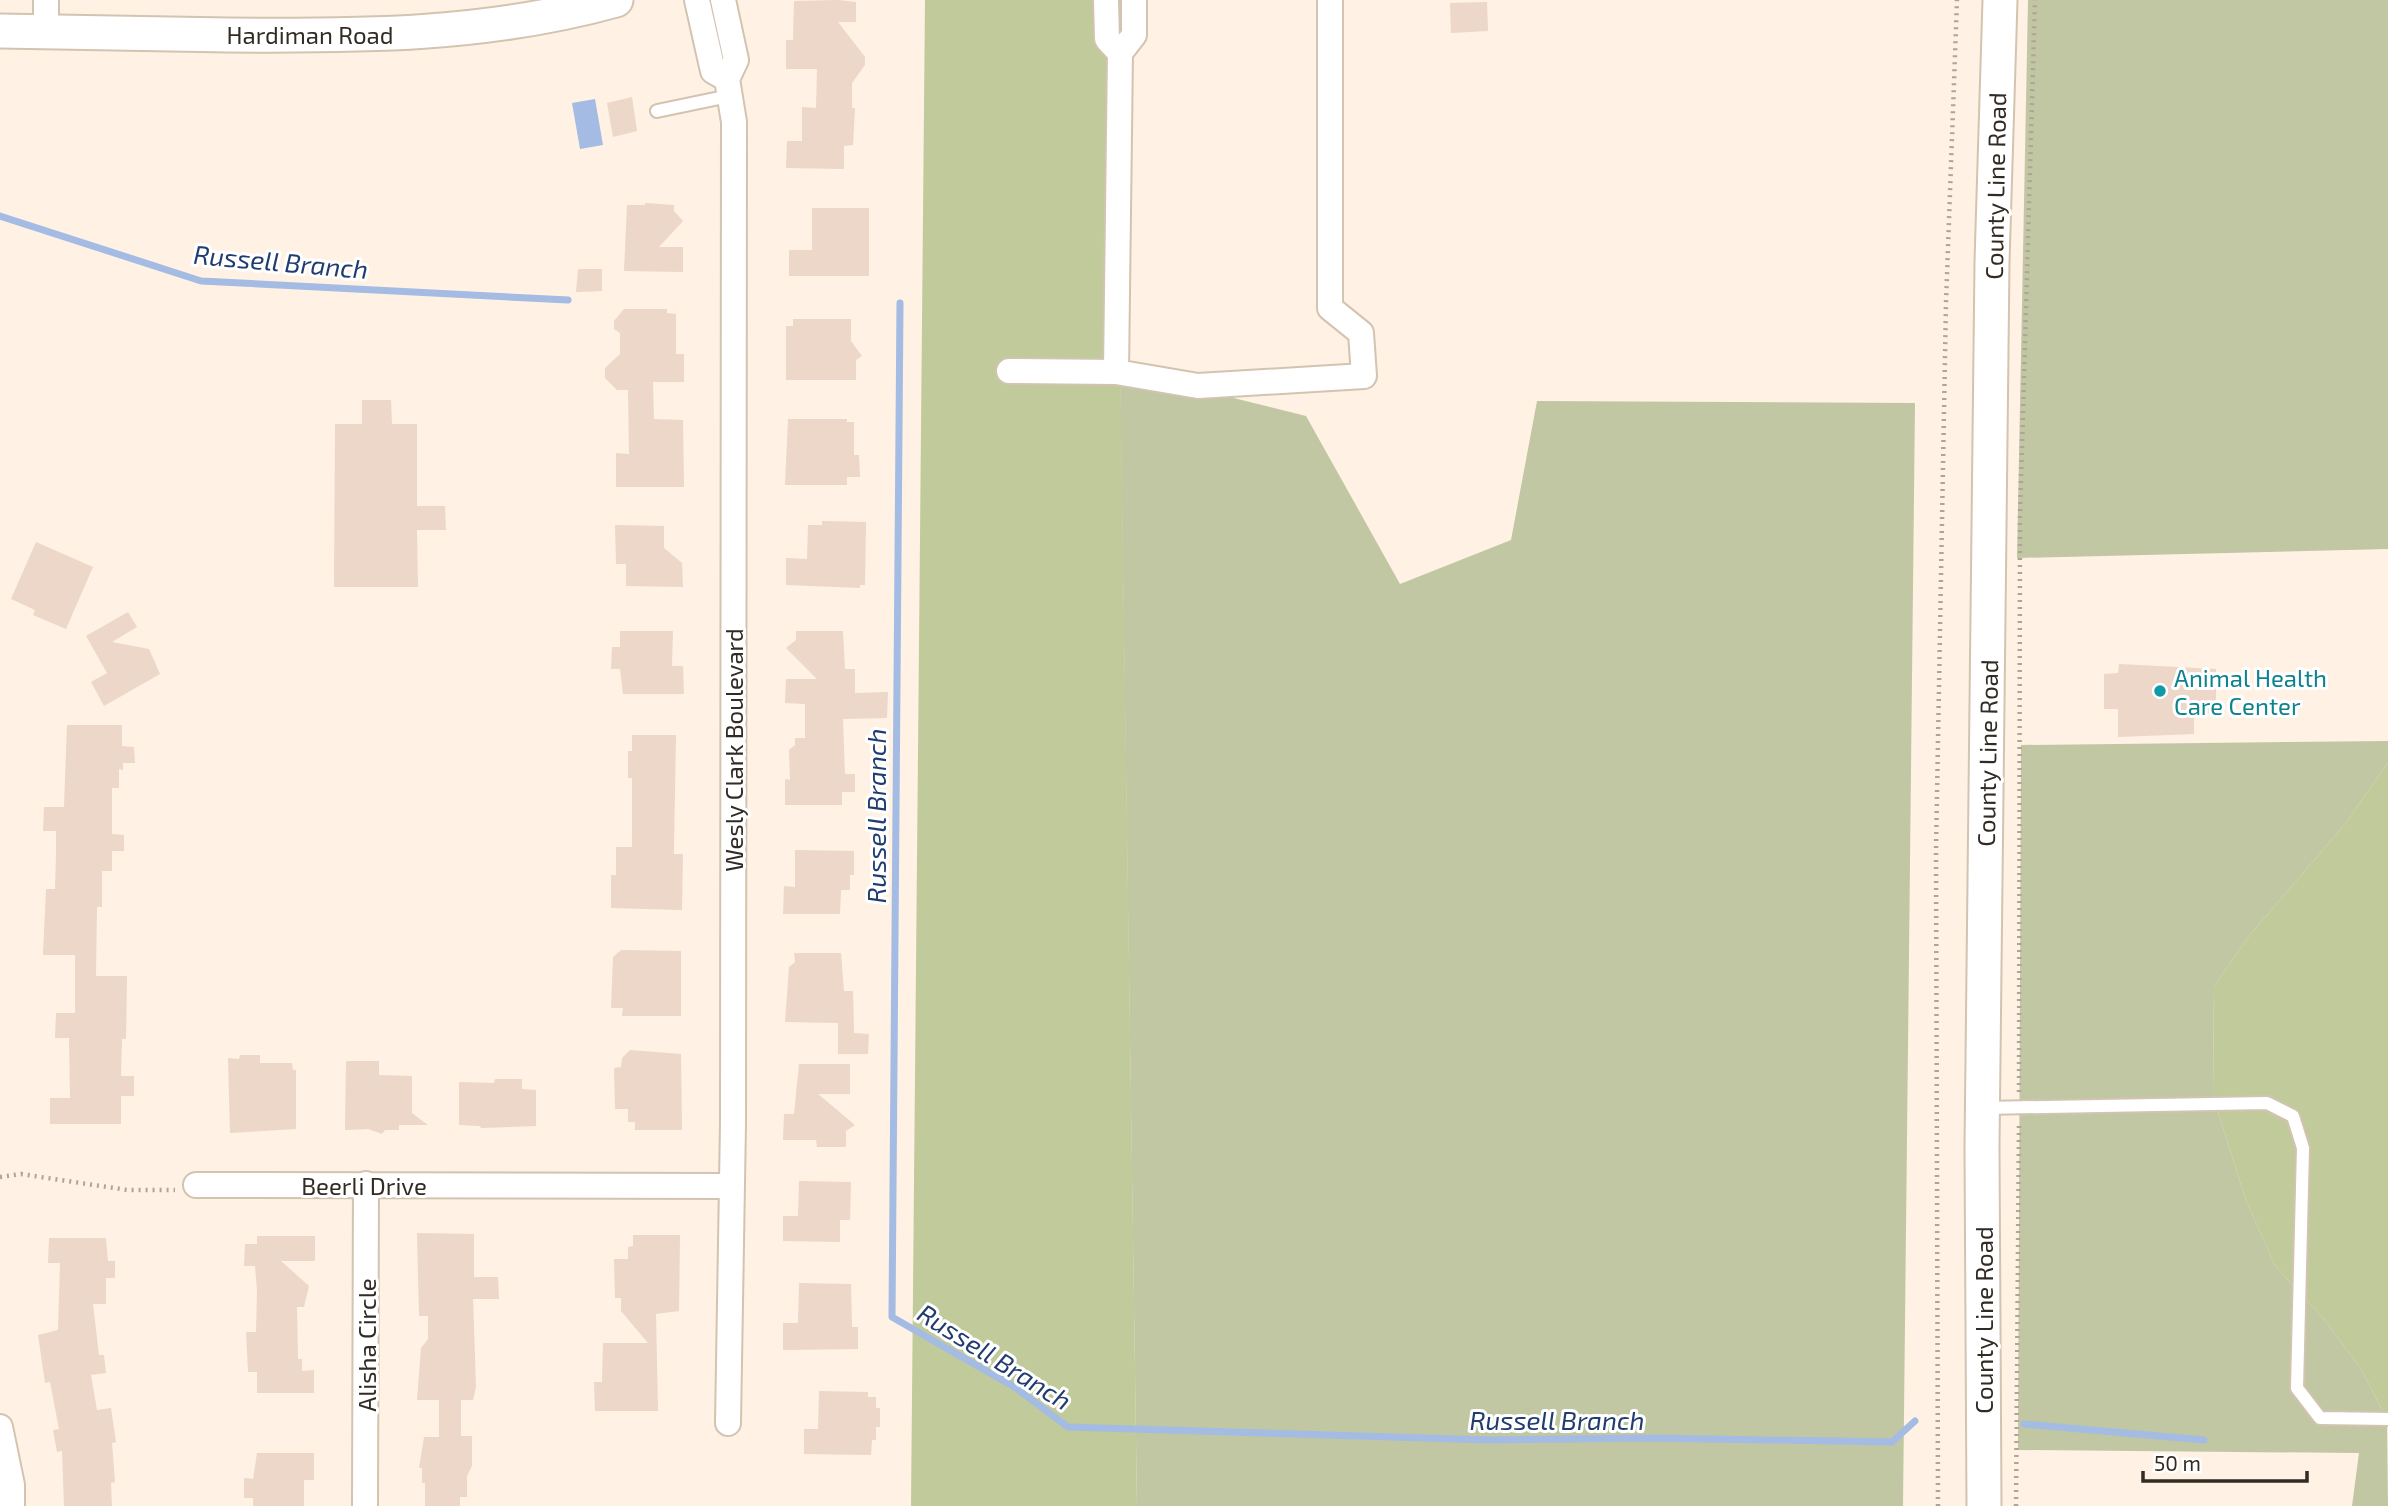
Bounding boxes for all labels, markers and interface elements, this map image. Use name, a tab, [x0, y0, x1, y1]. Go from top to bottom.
street label: Hardiman Road	[226, 20, 394, 49]
street label: County Line Road	[1979, 92, 2011, 280]
water label: Russell Branch	[192, 238, 370, 284]
street label: Wesly Clark Boulevard	[719, 628, 748, 872]
street label: County Line Road	[1971, 659, 2003, 847]
place label: Animal Health Care Center	[2174, 663, 2327, 720]
marker: Animal Health Care Center	[2152, 683, 2168, 699]
water label: Russell Branch	[860, 728, 891, 904]
street label: Beerli Drive	[301, 1171, 427, 1200]
street label: County Line Road	[1969, 1226, 1998, 1414]
street label: Alisha Circle	[352, 1278, 381, 1412]
water label: Russell Branch	[913, 1296, 1077, 1416]
water label: Russell Branch	[1469, 1404, 1645, 1435]
scale bar	[2143, 1440, 2308, 1484]
text: 50 m	[2154, 1450, 2201, 1475]

